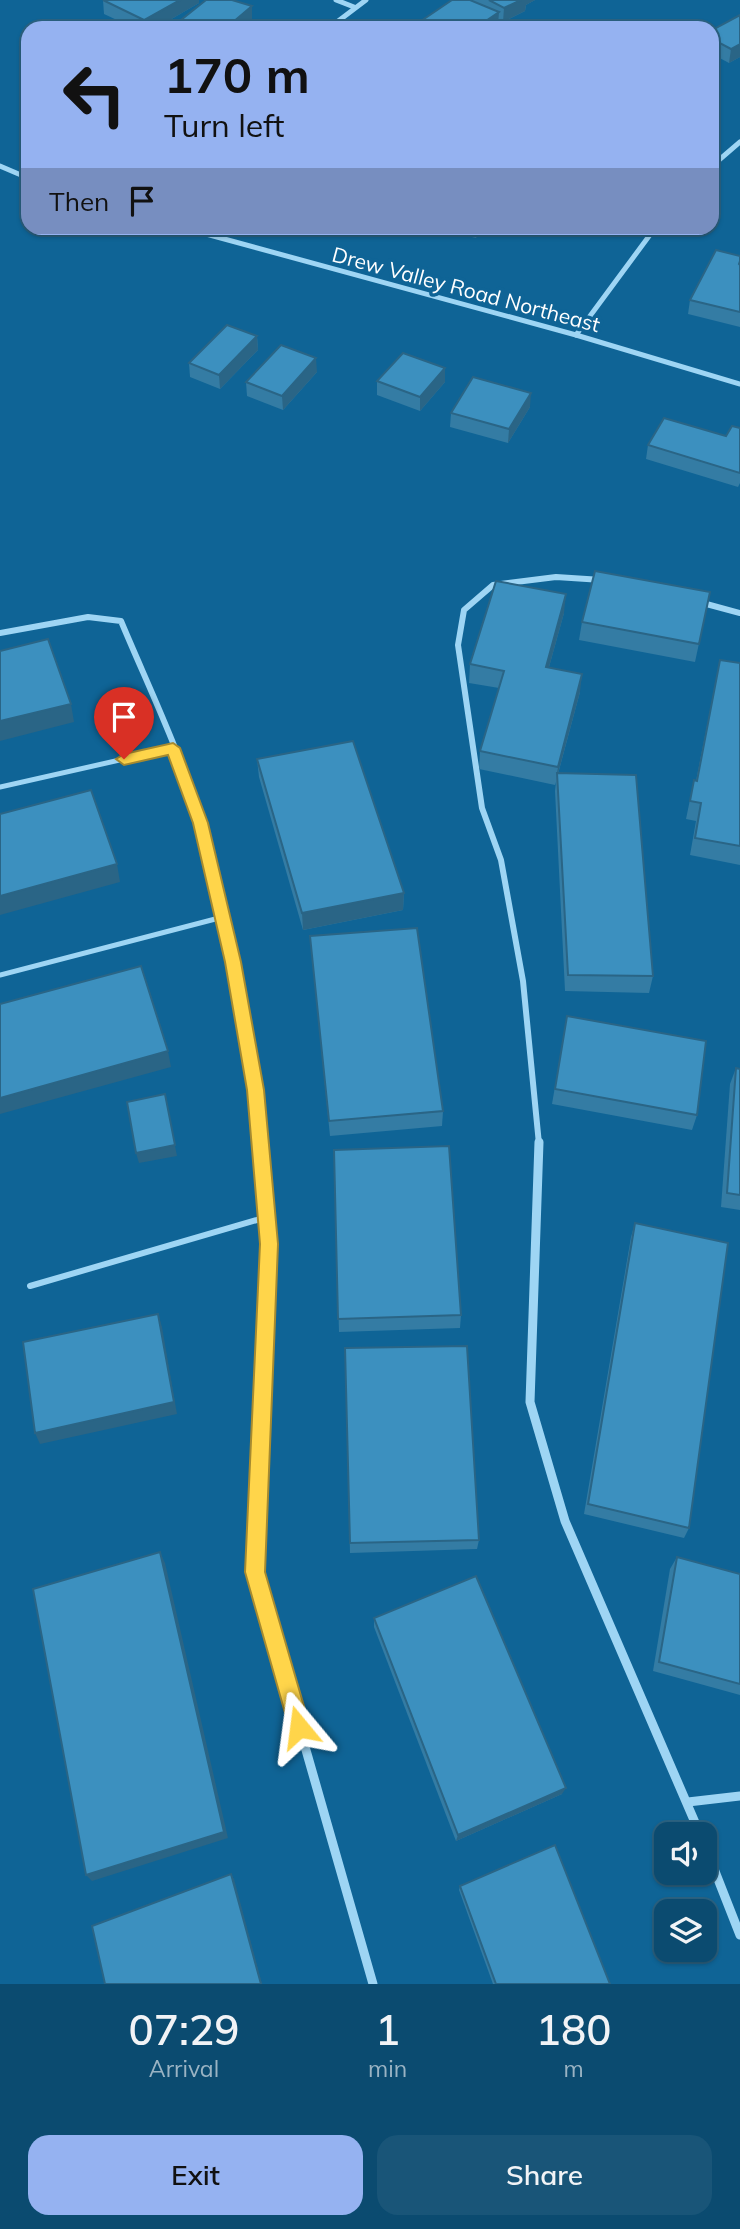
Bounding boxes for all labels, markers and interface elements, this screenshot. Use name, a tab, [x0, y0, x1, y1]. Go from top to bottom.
text: 170 m	[164, 44, 310, 105]
icon: left	[49, 49, 140, 140]
text: Turn left	[164, 105, 284, 145]
icon: arrive	[123, 182, 161, 220]
text: Then	[49, 185, 109, 218]
street label: Drew Valley Road Northeast	[329, 241, 603, 337]
pin	[94, 687, 154, 759]
icon: arrive	[105, 698, 143, 736]
position arrow	[262, 1690, 336, 1764]
map controls	[654, 1822, 717, 1962]
button: sound	[654, 1822, 717, 1885]
button: layers	[654, 1899, 717, 1962]
text: 07:29	[129, 2003, 239, 2056]
text: 1	[375, 2003, 400, 2056]
text: 180	[536, 2003, 611, 2056]
text: Arrival	[149, 2054, 219, 2083]
text: min	[368, 2054, 407, 2083]
text: m	[563, 2054, 584, 2083]
button: Exit	[28, 2135, 363, 2215]
button: Share	[377, 2135, 712, 2215]

